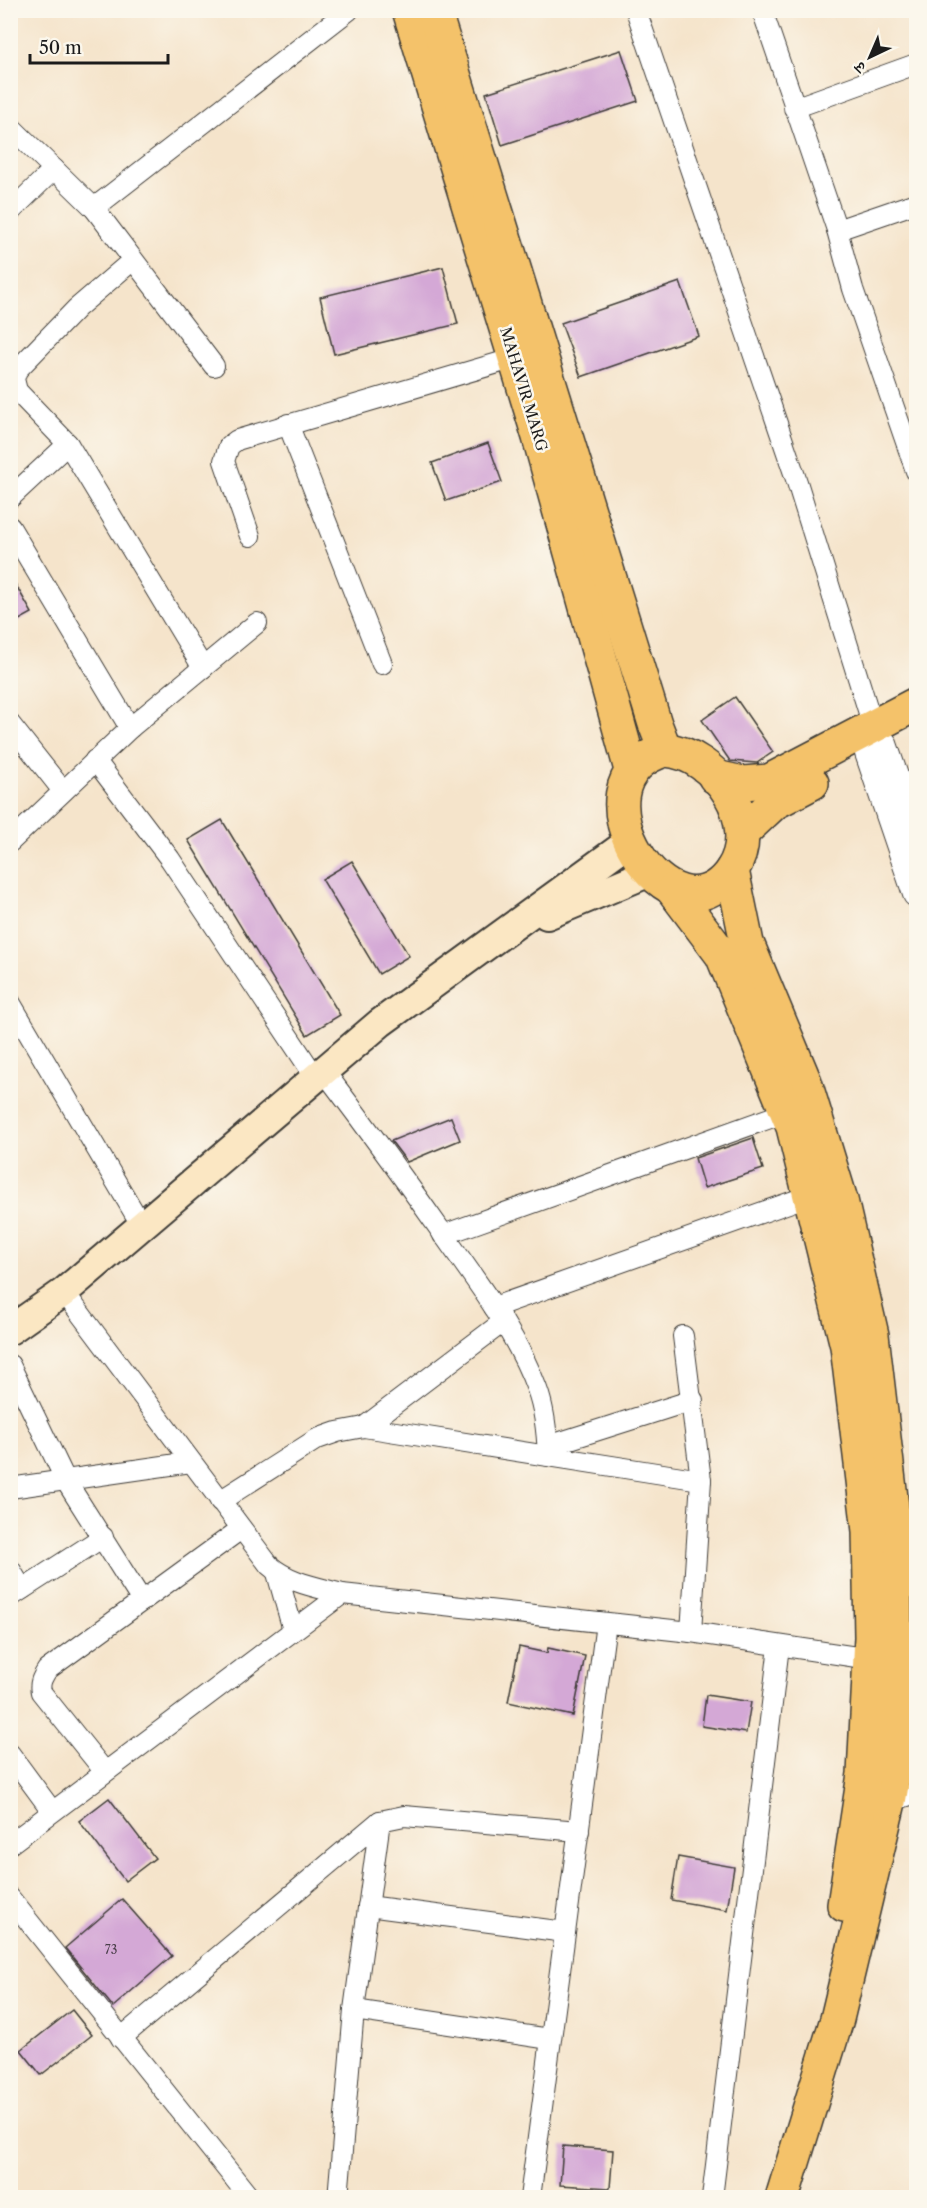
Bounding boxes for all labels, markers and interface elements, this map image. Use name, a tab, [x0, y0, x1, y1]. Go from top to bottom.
scale bar	[30, 27, 168, 65]
north arrow	[840, 27, 900, 87]
text: 50 m	[39, 37, 82, 59]
text: उ	[848, 56, 870, 79]
street label: MAHAVIR MARG	[496, 325, 552, 453]
house number: 73	[105, 1942, 117, 1957]

